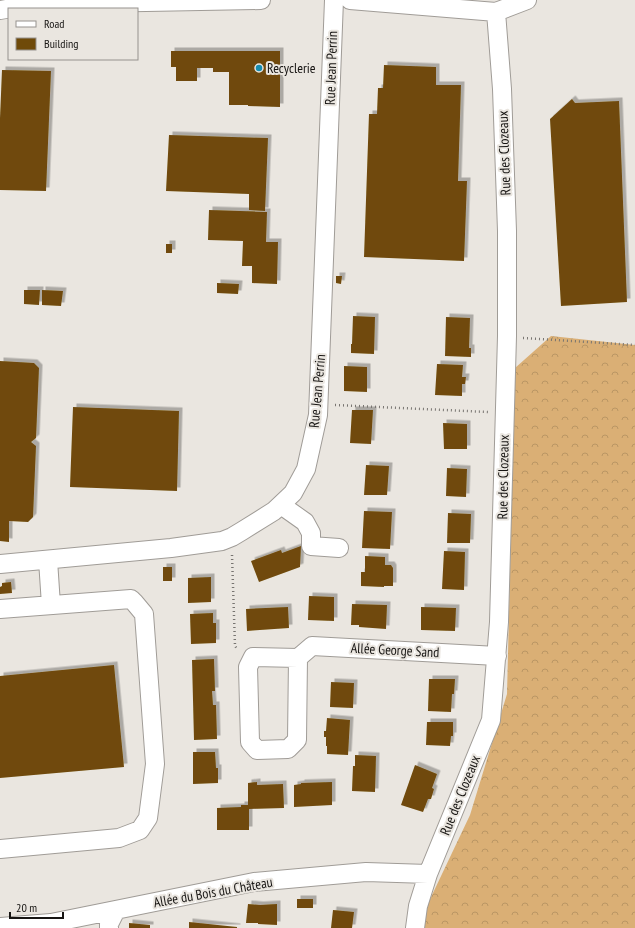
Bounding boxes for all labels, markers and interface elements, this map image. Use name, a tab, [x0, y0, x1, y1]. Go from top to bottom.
legend	[8, 8, 138, 60]
text: Road	[44, 16, 64, 31]
street label: Rue Jean Perrin	[321, 31, 341, 105]
text: Building	[44, 36, 79, 51]
place label: Recyclerie	[267, 59, 316, 77]
marker: Recyclerie	[254, 63, 264, 73]
street label: Rue des Clozeaux	[494, 110, 514, 196]
street label: Rue Jean Perrin	[305, 353, 329, 429]
street label: Rue des Clozeaux	[493, 434, 513, 520]
street label: Allée George Sand	[350, 639, 440, 661]
street label: Rue des Clozeaux	[436, 752, 484, 838]
street label: Allée du Bois du Château	[152, 873, 274, 911]
scale bar	[10, 894, 63, 920]
text: 20 m	[16, 900, 37, 915]

